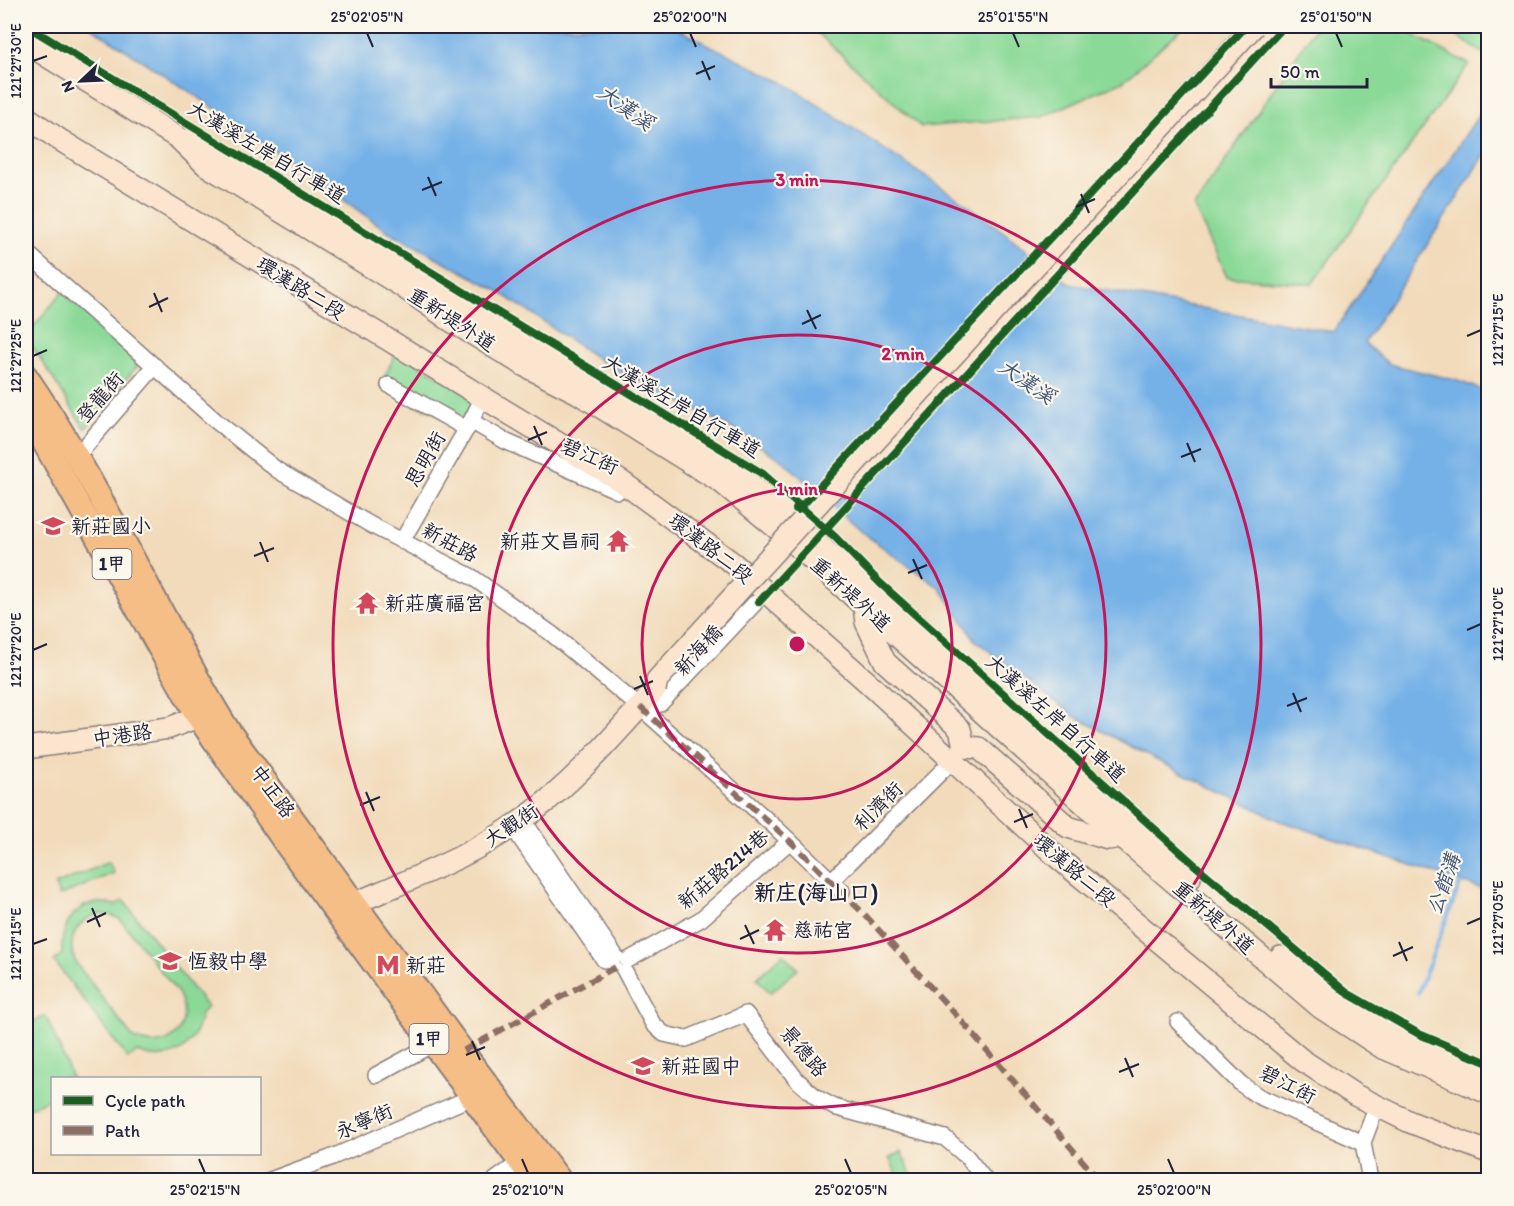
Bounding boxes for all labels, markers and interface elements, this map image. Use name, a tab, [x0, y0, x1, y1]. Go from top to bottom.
text: 25°02'05"N	[331, 8, 403, 26]
text: 25°02'00"N	[653, 8, 727, 26]
text: 25°01'55"N	[978, 8, 1048, 26]
text: 25°01'50"N	[1300, 8, 1372, 26]
text: 121°27'30"E	[7, 23, 25, 99]
north arrow	[51, 51, 111, 111]
scale bar	[1271, 51, 1367, 89]
text: 50 m	[1280, 61, 1320, 83]
text: N	[57, 78, 79, 95]
water label: 大漢溪	[593, 79, 660, 136]
street label: 大漢溪左岸自行車道	[184, 95, 350, 209]
text: 3 min	[775, 169, 819, 191]
street label: 環漢路二段	[252, 251, 350, 325]
street label: 重新堤外道	[404, 282, 500, 356]
text: 121°27'15"E	[1489, 294, 1507, 366]
text: 121°27'25"E	[7, 319, 25, 393]
text: 2 min	[882, 343, 925, 365]
street label: 大漢溪左岸自行車道	[599, 349, 765, 463]
water label: 大漢溪	[994, 353, 1061, 410]
street label: 登龍街	[71, 366, 129, 428]
street label: 思明街	[400, 427, 450, 491]
street label: 碧江街	[558, 433, 622, 479]
text: 1 min	[776, 478, 818, 500]
street label: 環漢路二段	[664, 508, 758, 588]
school or university icon: 新莊國小	[40, 513, 66, 539]
place label: 新莊國小	[71, 514, 151, 538]
street label: 新莊路	[418, 517, 483, 567]
temple icon: 新莊文昌祠	[605, 528, 631, 554]
place label: 新莊文昌祠	[500, 529, 600, 553]
road number: 1甲	[92, 549, 132, 579]
street label: 重新堤外道	[806, 552, 896, 636]
text: 121°27'10"E	[1489, 587, 1507, 661]
temple icon: 新莊廣福宮	[354, 590, 380, 616]
place label: 新莊廣福宮	[385, 591, 485, 615]
text: 121°27'20"E	[7, 612, 25, 688]
street label: 新海橋	[669, 620, 727, 680]
centre of rings	[787, 634, 807, 654]
street label: 大漢溪左岸自行車道	[981, 649, 1131, 787]
street label: 中港路	[91, 719, 154, 751]
street label: 中正路	[246, 760, 301, 823]
street label: 利濟街	[848, 776, 908, 836]
street label: 大觀街	[479, 798, 543, 852]
street label: 新莊路214巷	[672, 823, 774, 914]
street label: 環漢路二段	[1029, 829, 1121, 911]
water label: 公館溝	[1421, 848, 1466, 918]
street label: 重新堤外道	[1168, 875, 1260, 959]
district label: 新庄(海山口)	[754, 879, 878, 906]
text: 121°27'05"E	[1489, 880, 1507, 956]
text: 121°27'15"E	[7, 908, 25, 980]
temple icon: 慈祐宮	[762, 917, 788, 943]
place label: 慈祐宮	[793, 918, 853, 942]
school or university icon: 恆毅中學	[157, 948, 183, 974]
place label: 恆毅中學	[188, 949, 268, 973]
metro station icon: 新莊	[375, 952, 401, 978]
place label: 新莊	[406, 953, 446, 977]
street label: 景德路	[776, 1020, 833, 1082]
road number: 1甲	[410, 1024, 448, 1054]
school or university icon: 新莊國中	[630, 1053, 656, 1079]
place label: 新莊國中	[661, 1054, 741, 1078]
street label: 碧江街	[1256, 1060, 1320, 1108]
legend	[51, 1077, 261, 1155]
text: Cycle path	[105, 1090, 186, 1112]
street label: 永寧街	[332, 1098, 396, 1144]
text: Path	[105, 1120, 140, 1142]
text: 25°02'15"N	[170, 1181, 240, 1199]
text: 25°02'10"N	[492, 1181, 564, 1199]
text: 25°02'05"N	[815, 1181, 887, 1199]
text: 25°02'00"N	[1137, 1181, 1211, 1199]

